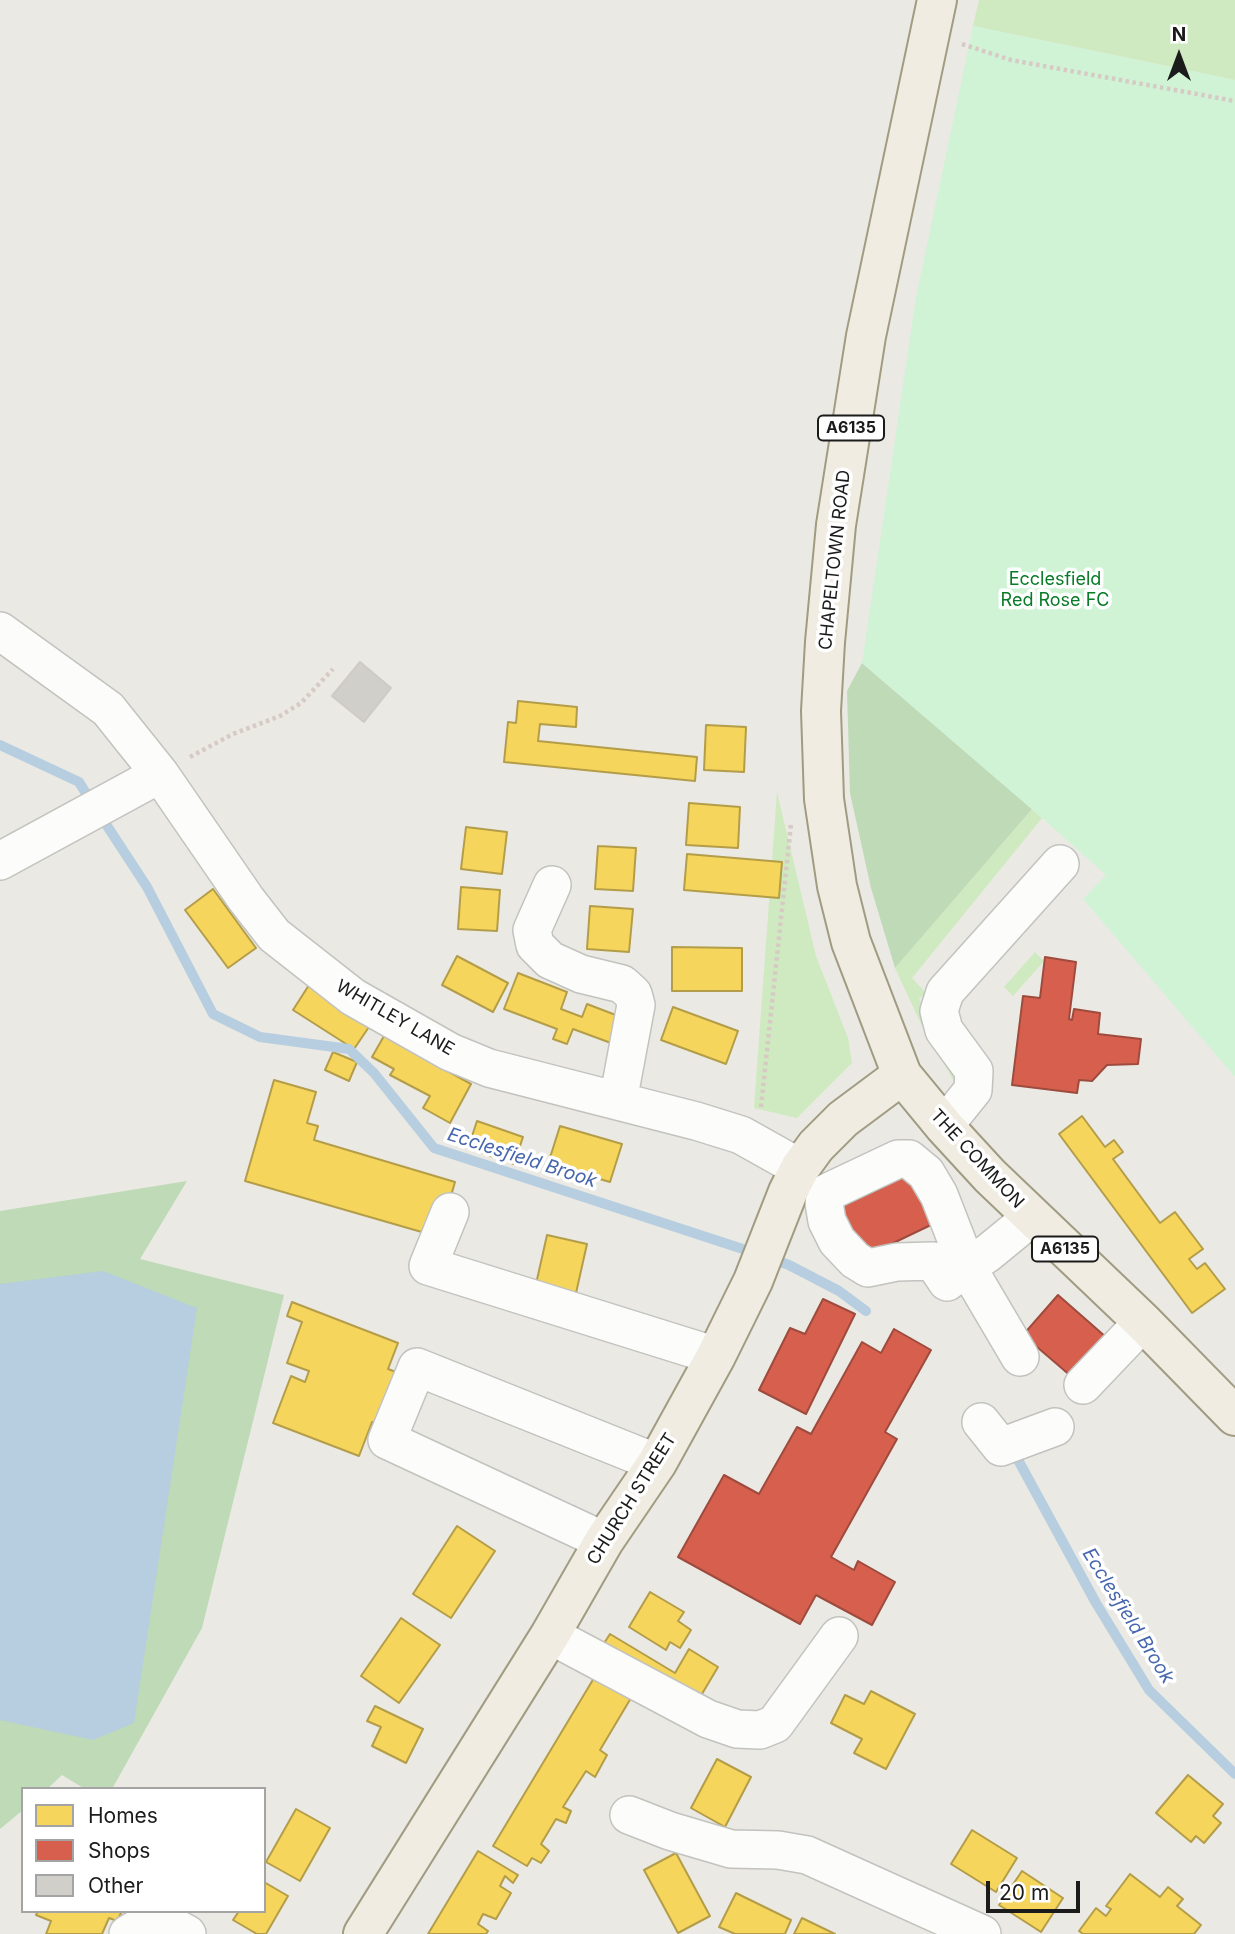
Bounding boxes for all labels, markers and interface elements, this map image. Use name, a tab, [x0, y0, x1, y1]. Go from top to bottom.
north arrow	[1144, 21, 1214, 91]
text: N	[1172, 23, 1186, 46]
road number: A6135	[818, 416, 884, 440]
street label: CHAPELTOWN ROAD	[815, 469, 855, 651]
park label: Ecclesfield Red Rose FC	[1001, 569, 1109, 612]
street label: WHITLEY LANE	[332, 975, 458, 1061]
street label: THE COMMON	[926, 1105, 1028, 1213]
water label: Ecclesfield Brook	[445, 1123, 599, 1193]
road number: A6135	[1032, 1236, 1098, 1261]
street label: CHURCH STREET	[583, 1429, 681, 1569]
water label: Ecclesfield Brook	[1077, 1544, 1179, 1688]
legend	[21, 1787, 266, 1913]
text: Homes	[88, 1803, 158, 1828]
text: Shops	[88, 1838, 150, 1863]
scale bar	[990, 1868, 1084, 1912]
text: Other	[88, 1873, 144, 1898]
text: 20 m	[999, 1880, 1049, 1905]

